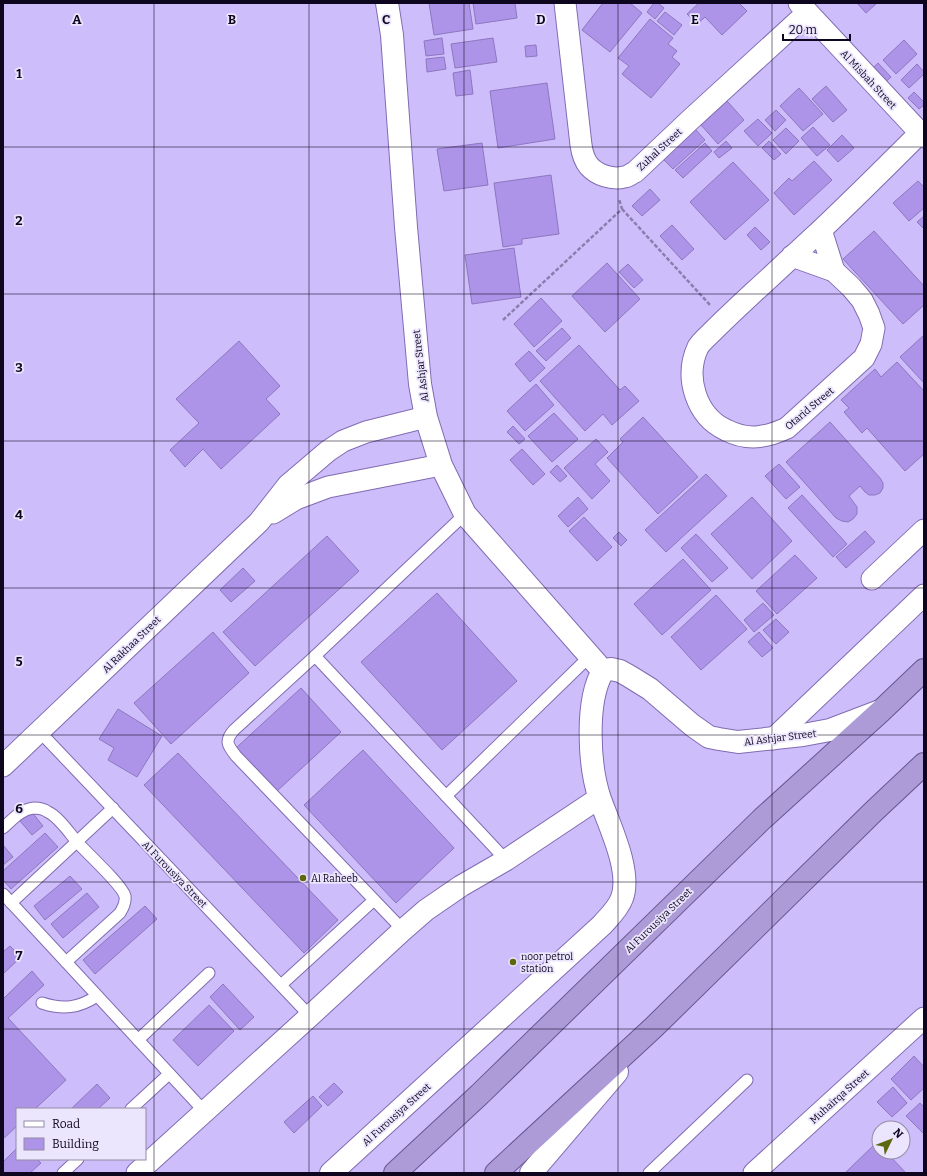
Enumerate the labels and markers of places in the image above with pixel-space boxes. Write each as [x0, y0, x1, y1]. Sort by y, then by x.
marker: Al Raheeb [298, 873, 308, 883]
place label: Al Raheeb [311, 873, 358, 885]
place label: noor petrol station [521, 951, 573, 975]
marker: noor petrol station [508, 957, 518, 967]

